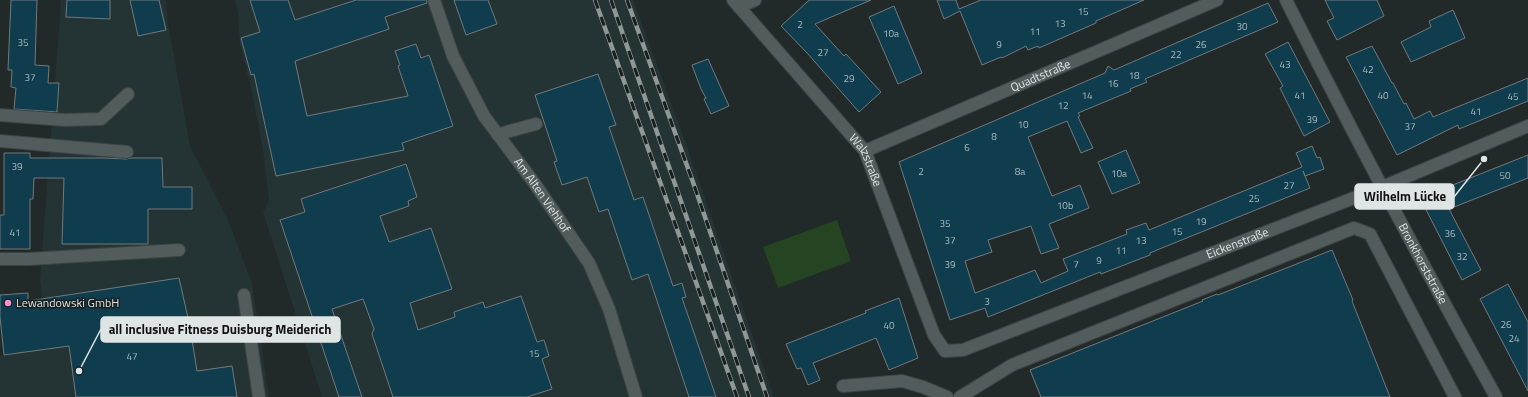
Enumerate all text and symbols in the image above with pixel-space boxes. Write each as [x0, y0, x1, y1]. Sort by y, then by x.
house number: 15 [1077, 4, 1089, 19]
house number: 13 [1054, 16, 1066, 31]
house number: 2 [797, 17, 803, 32]
house number: 30 [1236, 19, 1248, 34]
house number: 11 [1029, 24, 1041, 39]
house number: 10a [883, 26, 899, 41]
house number: 35 [17, 35, 29, 50]
house number: 9 [996, 37, 1002, 52]
house number: 26 [1195, 37, 1207, 52]
house number: 27 [817, 45, 829, 60]
house number: 22 [1170, 47, 1182, 62]
street label: Quadtstraße [1007, 54, 1073, 97]
house number: 43 [1279, 57, 1291, 72]
house number: 42 [1362, 62, 1374, 77]
house number: 18 [1128, 68, 1140, 83]
house number: 37 [24, 70, 36, 85]
house number: 29 [843, 71, 855, 86]
house number: 16 [1107, 76, 1119, 91]
house number: 14 [1081, 88, 1093, 103]
house number: 41 [1294, 88, 1306, 103]
house number: 40 [1377, 88, 1389, 103]
house number: 45 [1507, 89, 1519, 104]
house number: 12 [1057, 98, 1069, 113]
house number: 41 [1470, 104, 1482, 119]
house number: 39 [1306, 112, 1318, 127]
house number: 10 [1017, 117, 1029, 132]
house number: 37 [1404, 119, 1416, 134]
street label: Walzstraße [845, 129, 887, 189]
house number: 8 [991, 129, 997, 144]
house number: 6 [964, 140, 970, 155]
street label: Am Alten Viehhof [509, 153, 576, 236]
house number: 39 [11, 159, 23, 174]
house number: 2 [918, 164, 924, 179]
house number: 8a [1015, 164, 1025, 179]
house number: 10a [1111, 166, 1127, 181]
house number: 50 [1499, 168, 1511, 183]
house number: 27 [1283, 178, 1295, 193]
callout: Wilhelm Lücke [1355, 184, 1454, 209]
text: Wilhelm Lücke [1364, 186, 1447, 206]
house number: 25 [1248, 191, 1260, 206]
house number: 10b [1057, 198, 1073, 213]
house number: 19 [1195, 214, 1207, 229]
house number: 35 [939, 216, 951, 231]
street label: Bronkhorststraße [1394, 219, 1453, 307]
street label: Eickenstraße [1203, 222, 1271, 264]
house number: 15 [1171, 224, 1183, 239]
house number: 41 [9, 225, 21, 240]
house number: 36 [1444, 226, 1456, 241]
house number: 37 [944, 233, 956, 248]
house number: 13 [1135, 233, 1147, 248]
house number: 11 [1115, 243, 1127, 258]
house number: 32 [1456, 249, 1468, 264]
house number: 9 [1096, 253, 1102, 268]
house number: 39 [944, 257, 956, 272]
house number: 7 [1073, 257, 1079, 272]
place label: Lewandowski GmbH [16, 293, 119, 312]
house number: 3 [984, 294, 990, 309]
marker: Lewandowski GmbH [3, 298, 13, 308]
callout: all inclusive Fitness Duisburg Meiderich [101, 317, 340, 342]
house number: 26 [1500, 317, 1512, 332]
house number: 40 [883, 318, 895, 333]
text: all inclusive Fitness Duisburg Meiderich [109, 319, 331, 339]
house number: 24 [1508, 331, 1520, 346]
house number: 15 [528, 346, 540, 361]
house number: 47 [126, 349, 138, 364]

